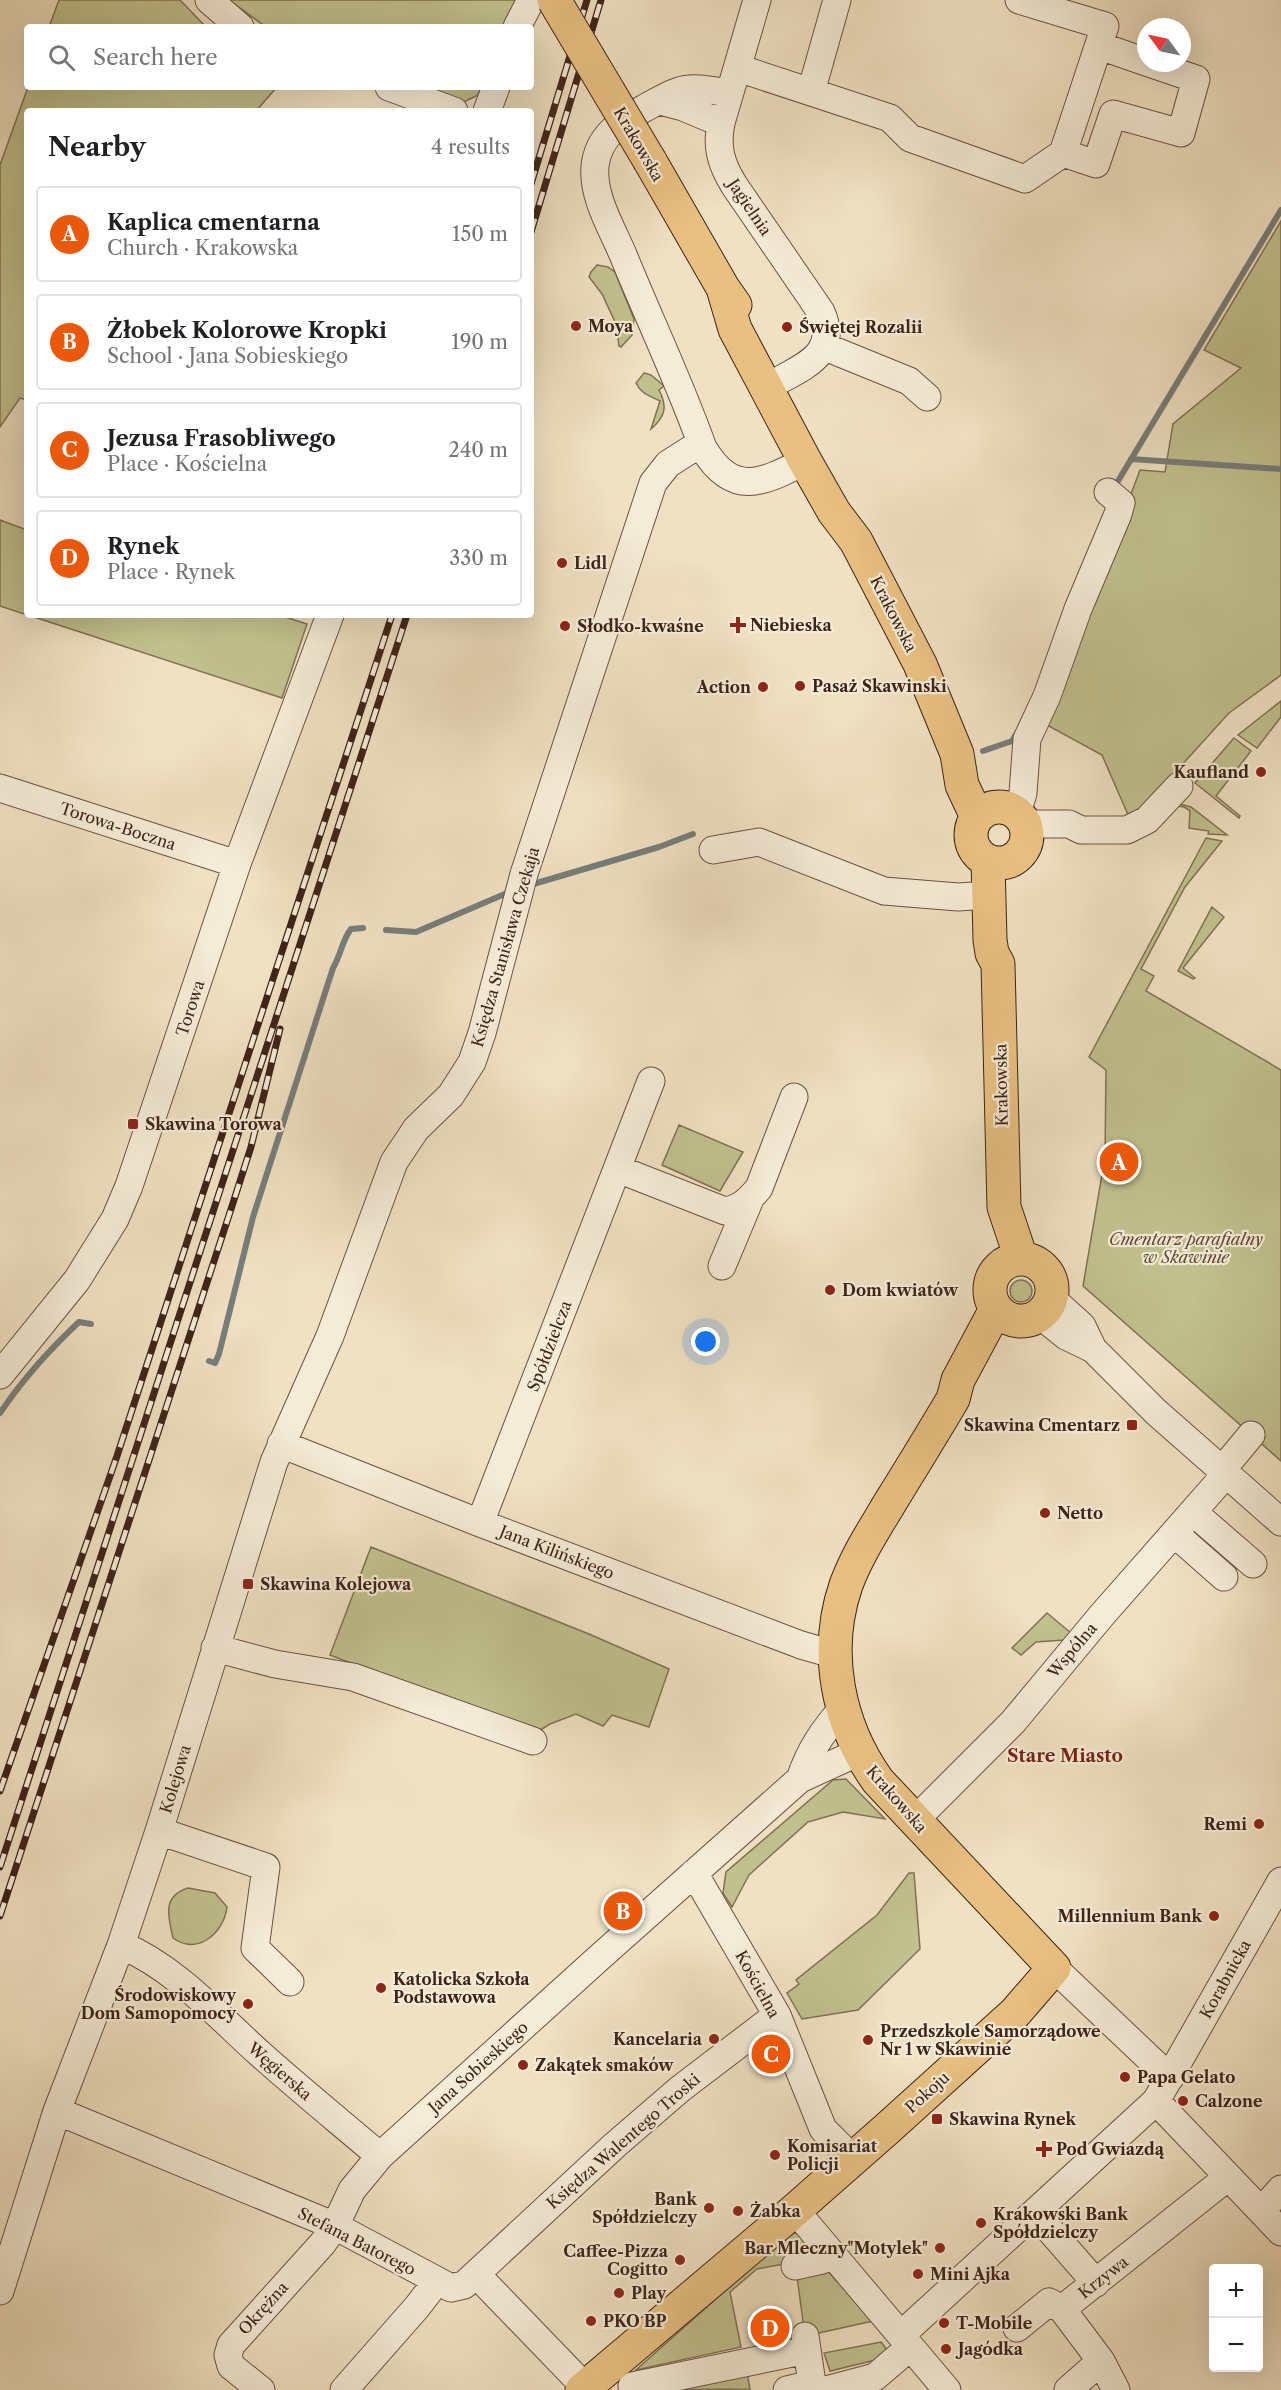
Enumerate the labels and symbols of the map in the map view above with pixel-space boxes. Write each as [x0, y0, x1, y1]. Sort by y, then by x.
north arrow [1137, 18, 1191, 72]
street label: Krakowska [610, 103, 669, 185]
street label: Jagielnia [722, 172, 777, 240]
place label: Moya [588, 316, 634, 336]
place label: Świętej Rozalii [799, 317, 923, 337]
marker: Moya [569, 319, 583, 333]
marker: Świętej Rozalii [780, 320, 794, 334]
place label: Lidl [574, 553, 607, 573]
marker: Lidl [555, 556, 569, 570]
street label: Krakowska [866, 573, 922, 656]
place label: Niebieska [750, 615, 832, 635]
place label: Słodko-kwaśne [577, 616, 704, 636]
marker: Niebieska [731, 618, 745, 632]
marker: Słodko-kwaśne [558, 619, 572, 633]
place label: Pasaż Skawinski [812, 676, 947, 696]
place label: Action [696, 677, 751, 697]
marker: Pasaż Skawinski [793, 679, 807, 693]
marker: Action [756, 680, 770, 694]
place label: Kaufland [1174, 762, 1249, 782]
marker: Kaufland [1254, 765, 1268, 779]
street label: Torowa-Boczna [58, 798, 179, 854]
street label: Księdza Stanisława Czekaja [467, 844, 543, 1049]
street label: Torowa [172, 977, 209, 1038]
street label: Krakowska [990, 1043, 1012, 1127]
place label: Skawina Torowa [145, 1114, 282, 1134]
marker: Skawina Torowa [126, 1117, 140, 1131]
pin: A [1100, 1140, 1138, 1184]
park label: Cmentarz parafialny w Skawinie [1109, 1229, 1263, 1267]
place label: Dom kwiatów [842, 1280, 959, 1300]
marker: Dom kwiatów [823, 1283, 837, 1297]
street label: Spółdzielcza [523, 1297, 576, 1394]
your location [691, 1327, 720, 1356]
place label: Skawina Cmentarz [964, 1415, 1120, 1435]
marker: Skawina Cmentarz [1125, 1418, 1139, 1432]
place label: Netto [1057, 1503, 1103, 1523]
marker: Netto [1038, 1506, 1052, 1520]
street label: Jana Kilińskiego [494, 1520, 617, 1583]
place label: Skawina Kolejowa [260, 1574, 412, 1594]
marker: Skawina Kolejowa [241, 1577, 255, 1591]
street label: Wspólna [1042, 1618, 1101, 1683]
street label: Kolejowa [155, 1742, 195, 1816]
district label: Stare Miasto [1007, 1745, 1123, 1767]
street label: Krakowska [862, 1761, 932, 1837]
place label: Remi [1204, 1814, 1247, 1834]
marker: Remi [1252, 1817, 1266, 1831]
pin: B [604, 1888, 642, 1934]
place label: Millennium Bank [1058, 1906, 1202, 1926]
marker: Millennium Bank [1207, 1909, 1221, 1923]
street label: Korabnicka [1195, 1936, 1255, 2022]
street label: Kościelna [731, 1947, 785, 2022]
place label: Katolicka Szkoła Podstawowa [393, 1969, 530, 2007]
marker: Katolicka Szkoła Podstawowa [374, 1981, 388, 1995]
place label: Środowiskowy Dom Samopomocy [81, 1985, 237, 2023]
marker: Środowiskowy Dom Samopomocy [241, 1997, 255, 2011]
street label: Jana Sobieskiego [422, 2017, 532, 2119]
place label: Przedszkole Samorządowe Nr 1 w Skawinie [880, 2021, 1101, 2059]
place label: Kancelaria [613, 2029, 703, 2049]
marker: Kancelaria [707, 2032, 721, 2046]
pin: C [752, 2032, 790, 2076]
marker: Przedszkole Samorządowe Nr 1 w Skawinie [861, 2033, 875, 2047]
street label: Węgierska [243, 2037, 317, 2105]
place label: Zakątek smaków [535, 2055, 674, 2075]
marker: Zakątek smaków [516, 2058, 530, 2072]
street label: Pokoju [901, 2067, 953, 2117]
place label: Papa Gelato [1137, 2067, 1235, 2087]
street label: Księdza Walentego Troski [542, 2069, 704, 2213]
marker: Papa Gelato [1118, 2070, 1132, 2084]
place label: Calzone [1195, 2091, 1263, 2111]
marker: Calzone [1176, 2094, 1190, 2108]
place label: Skawina Rynek [949, 2109, 1077, 2129]
marker: Skawina Rynek [930, 2112, 944, 2126]
place label: Komisariat Policji [787, 2136, 878, 2174]
place label: Pod Gwiazdą [1056, 2139, 1165, 2159]
marker: Pod Gwiazdą [1037, 2142, 1051, 2156]
marker: Komisariat Policji [768, 2148, 782, 2162]
place label: Bank Spółdzielczy [592, 2189, 698, 2227]
marker: Bank Spółdzielczy [702, 2201, 716, 2215]
place label: Żabka [750, 2201, 802, 2221]
street label: Stefana Batorego [295, 2203, 419, 2279]
marker: Żabka [731, 2204, 745, 2218]
place label: Krakowski Bank Spółdzielczy [993, 2204, 1128, 2242]
marker: Krakowski Bank Spółdzielczy [974, 2216, 988, 2230]
place label: Bar Mleczny"Motylek" [744, 2238, 928, 2258]
place label: Caffee-Pizza Cogitto [563, 2241, 669, 2279]
marker: Bar Mleczny"Motylek" [933, 2241, 947, 2255]
street label: Krzywa [1074, 2251, 1132, 2303]
marker: Caffee-Pizza Cogitto [673, 2253, 687, 2267]
place label: Mini Ajka [930, 2264, 1011, 2284]
marker: Mini Ajka [911, 2267, 925, 2281]
street label: Okrężna [234, 2277, 292, 2339]
place label: Play [631, 2283, 668, 2303]
marker: Play [612, 2286, 626, 2300]
pin: D [750, 2306, 790, 2350]
place label: PKO BP [603, 2311, 667, 2331]
place label: T-Mobile [956, 2313, 1033, 2333]
marker: PKO BP [584, 2314, 598, 2328]
marker: T-Mobile [937, 2316, 951, 2330]
place label: Jagódka [955, 2339, 1024, 2359]
marker: Jagódka [939, 2342, 953, 2356]

